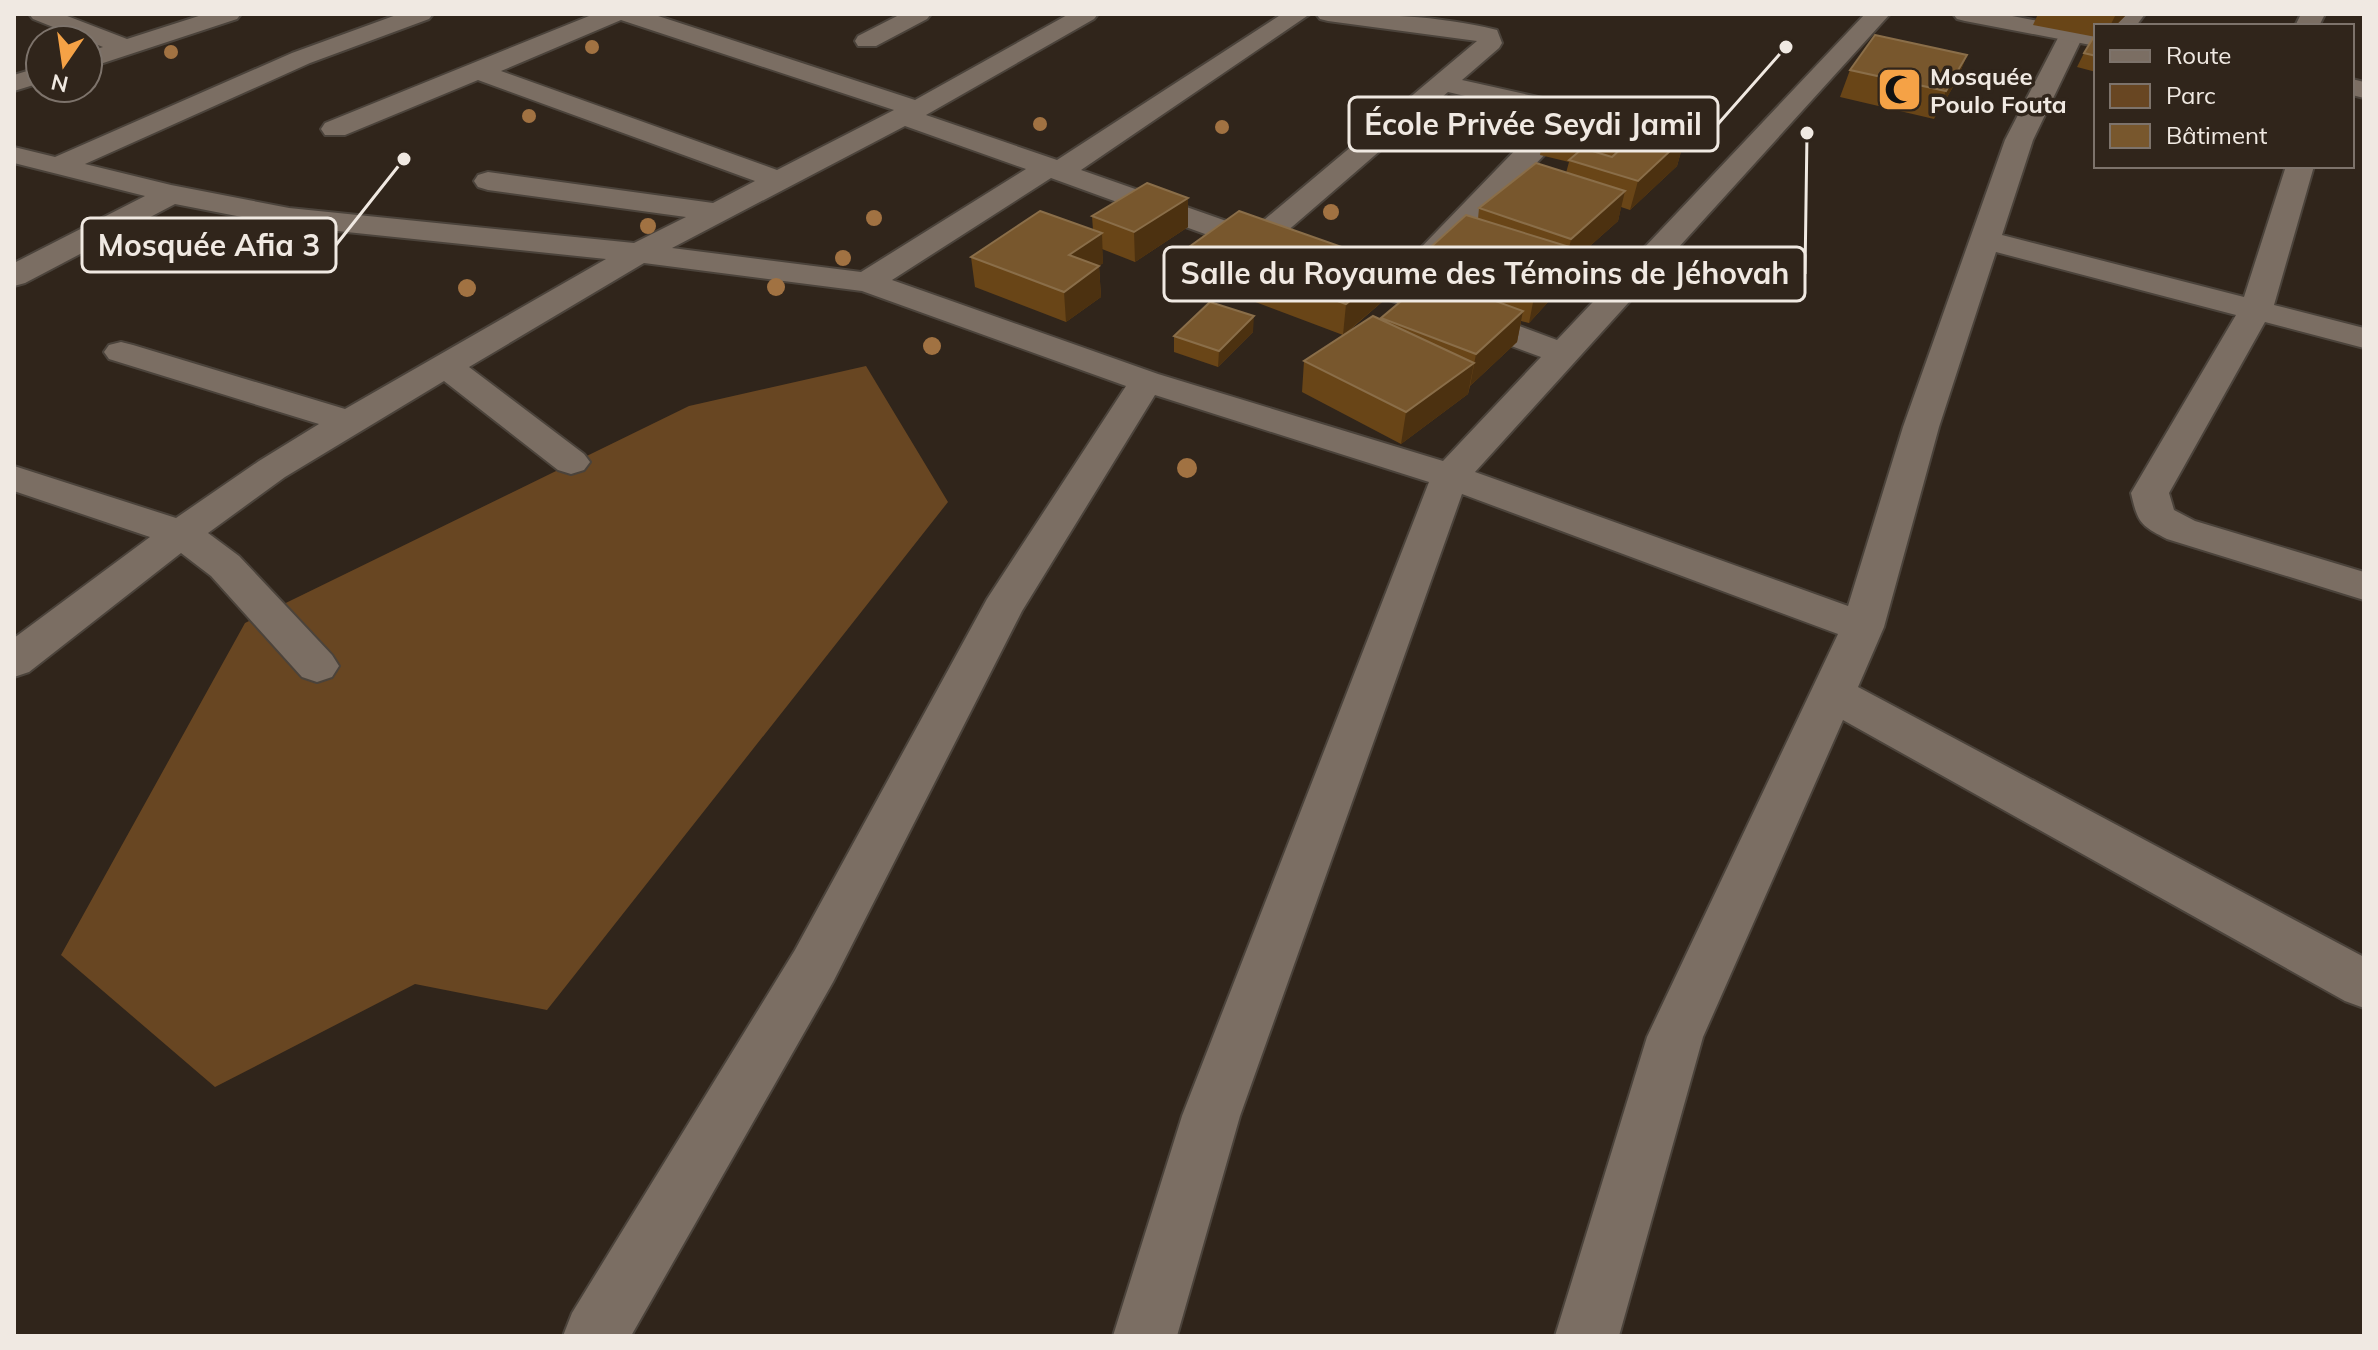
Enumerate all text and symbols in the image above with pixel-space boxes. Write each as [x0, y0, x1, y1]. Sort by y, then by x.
north arrow [24, 24, 104, 104]
legend [2094, 24, 2354, 168]
text: Route [2166, 40, 2231, 70]
place label: Mosquée Poulo Fouta [1930, 61, 2067, 119]
mosque icon: Mosquée Poulo Fouta [1875, 66, 1923, 114]
text: N [48, 68, 71, 99]
text: Parc [2166, 80, 2216, 110]
callout: École Privée Seydi Jamil [1349, 97, 1718, 151]
text: École Privée Seydi Jamil [1364, 105, 1702, 143]
text: Bâtiment [2166, 120, 2267, 150]
callout: Mosquée Afia 3 [82, 218, 336, 272]
text: Mosquée Afia 3 [98, 226, 320, 264]
callout: Salle du Royaume des Témoins de Jéhovah [1164, 247, 1805, 301]
text: Salle du Royaume des Témoins de Jéhovah [1181, 254, 1789, 292]

